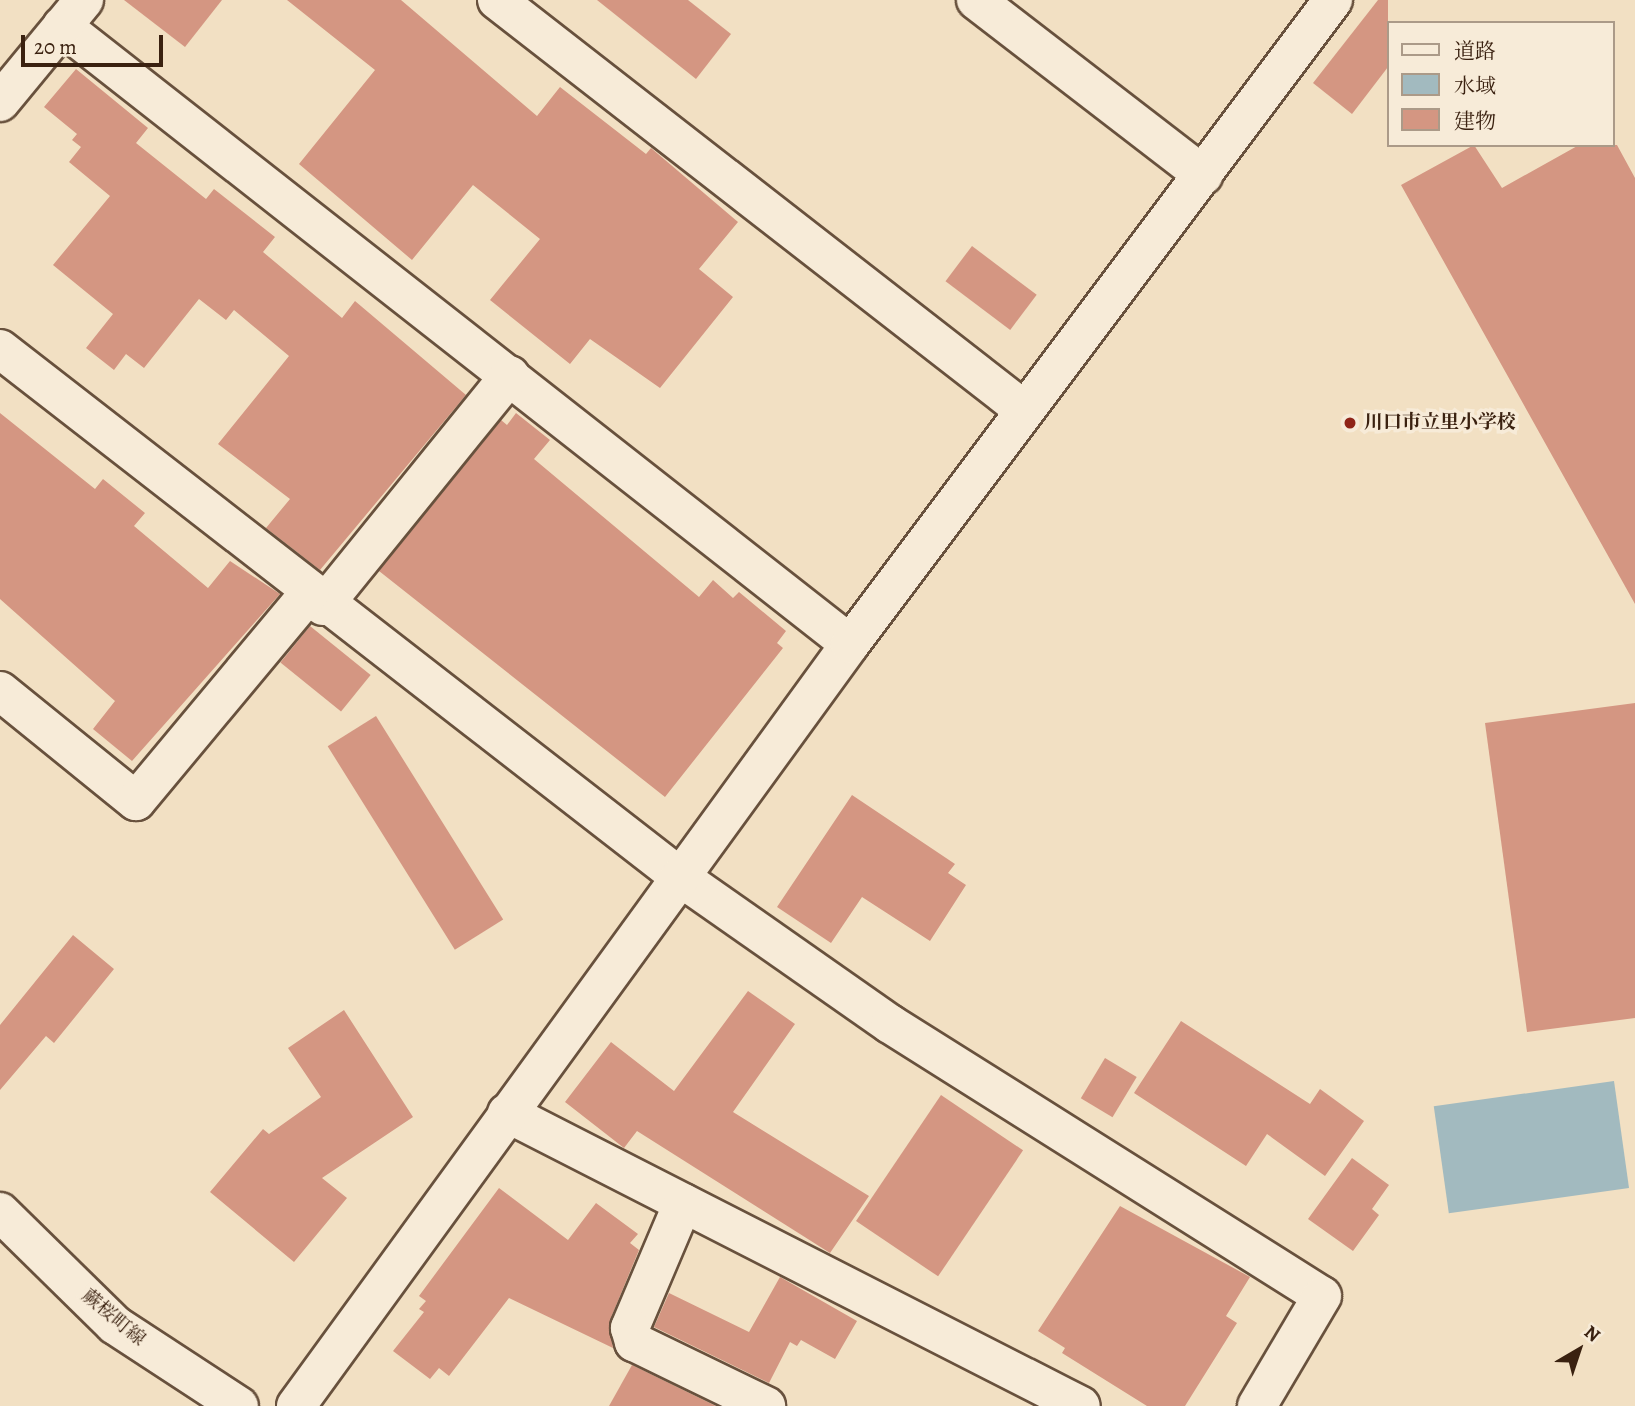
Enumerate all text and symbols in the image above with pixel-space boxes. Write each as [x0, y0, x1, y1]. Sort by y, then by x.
scale bar [24, 21, 166, 65]
legend [1386, 21, 1614, 147]
text: 20 m [34, 33, 77, 61]
text: 道路 [1454, 37, 1496, 65]
text: 水域 [1454, 72, 1496, 100]
text: 建物 [1454, 107, 1496, 135]
place label: 川口市立里小学校 [1364, 412, 1516, 434]
marker: 川口市立里小学校 [1342, 415, 1358, 431]
street label: 蕨桜町線 [77, 1285, 149, 1351]
north arrow [1544, 1315, 1614, 1385]
text: N [1579, 1319, 1606, 1348]

